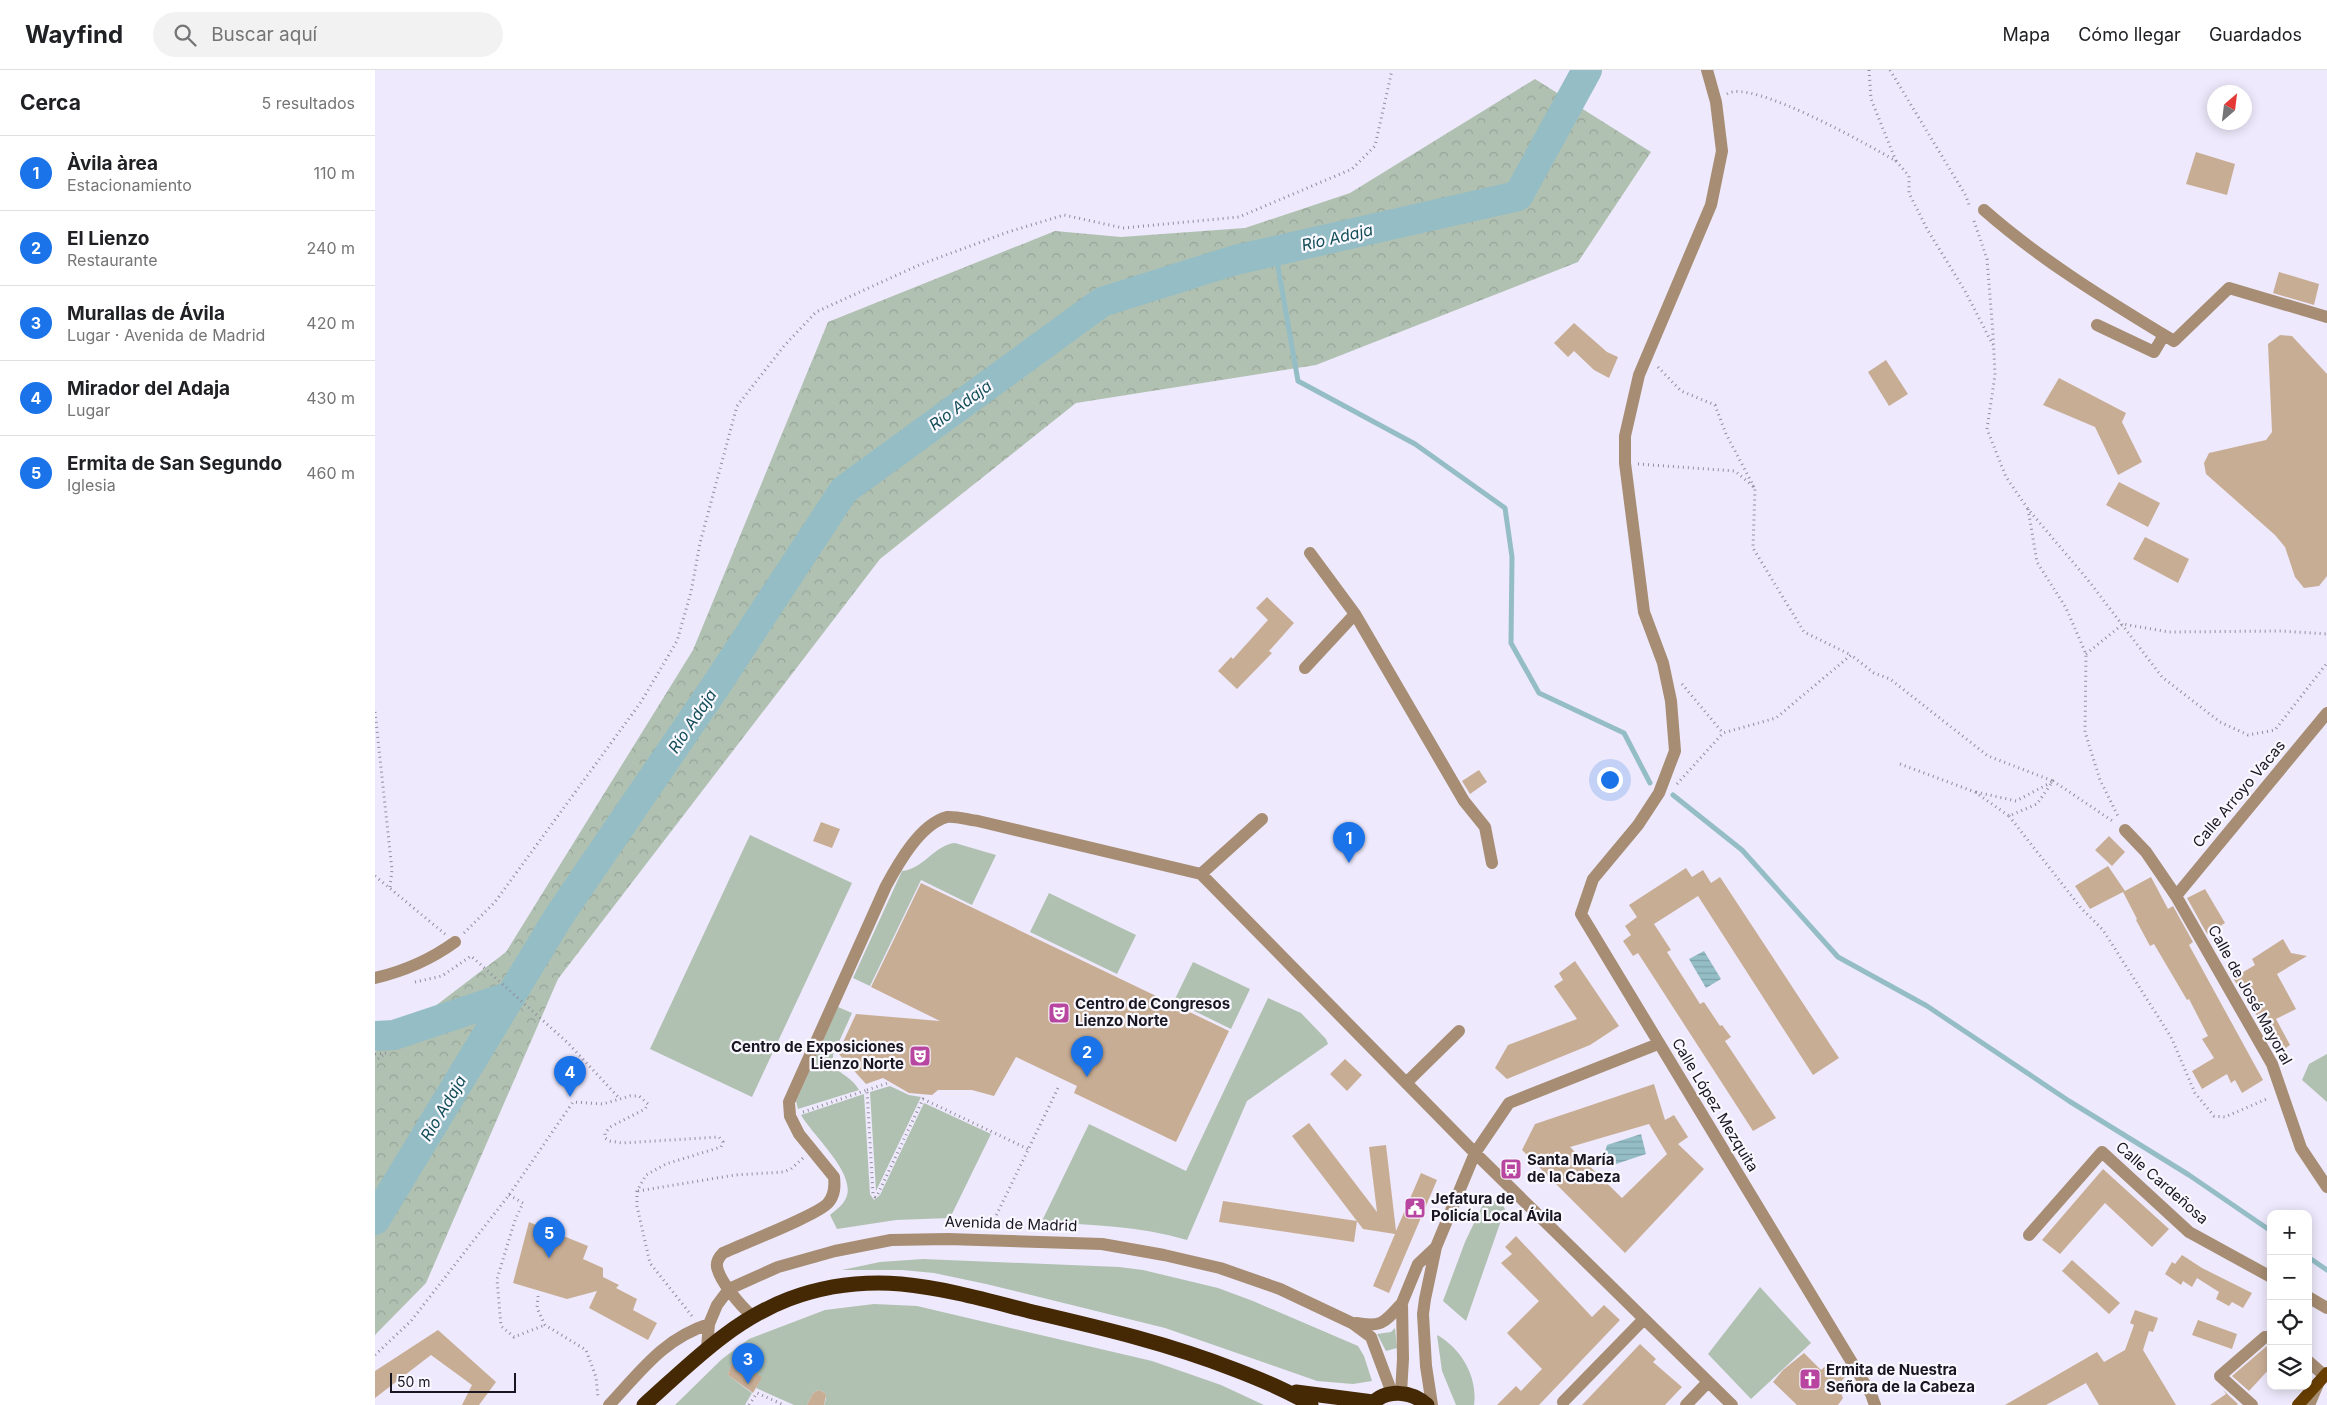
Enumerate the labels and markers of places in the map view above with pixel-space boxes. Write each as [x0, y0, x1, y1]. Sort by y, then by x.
pin: 1 [1333, 822, 1365, 863]
place label: Centro de Congresos Lienzo Norte [1075, 994, 1230, 1030]
theatre icon: Centro de Congresos Lienzo Norte [1047, 1001, 1071, 1025]
pin: 2 [1071, 1036, 1103, 1077]
place label: Centro de Exposiciones Lienzo Norte [731, 1037, 904, 1073]
theatre icon: Centro de Exposiciones Lienzo Norte [908, 1044, 932, 1068]
pin: 4 [554, 1056, 586, 1097]
place label: Santa María de la Cabeza [1527, 1150, 1620, 1186]
bus stop icon: Santa María de la Cabeza [1499, 1157, 1523, 1181]
place label: Jefatura de Policía Local Ávila [1431, 1189, 1562, 1225]
public building icon: Jefatura de Policía Local Ávila [1403, 1196, 1427, 1220]
pin: 5 [533, 1217, 565, 1258]
pin: 3 [732, 1343, 764, 1384]
place label: Ermita de Nuestra Señora de la Cabeza [1826, 1360, 1975, 1396]
church icon: Ermita de Nuestra Señora de la Cabeza [1798, 1367, 1822, 1391]

